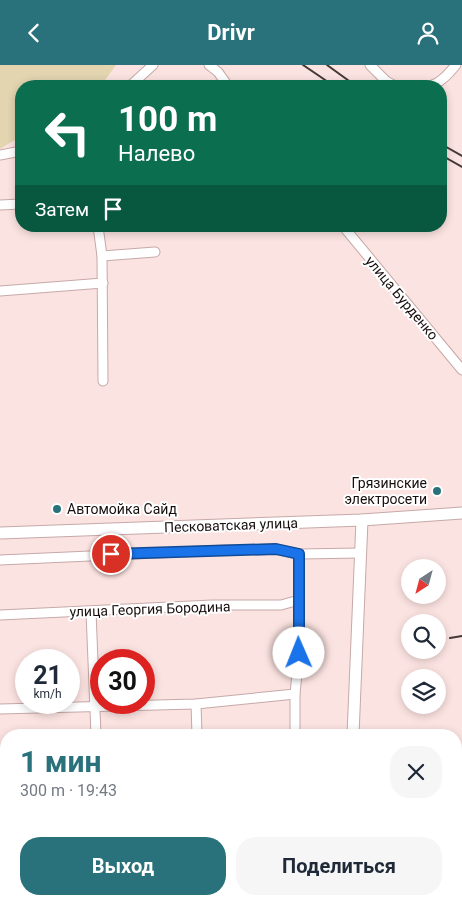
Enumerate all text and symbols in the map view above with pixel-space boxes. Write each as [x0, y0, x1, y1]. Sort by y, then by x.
icon: back [20, 19, 48, 47]
icon: person [414, 19, 442, 47]
text: Drivr [207, 20, 255, 45]
text: 100 m [118, 99, 217, 140]
icon: left [35, 100, 100, 165]
text: Налево [118, 141, 195, 166]
icon: arrive [99, 195, 127, 223]
text: Затем [35, 198, 89, 221]
street label: улица Бурденко [362, 253, 442, 343]
place label: Грязинские электросети [344, 475, 427, 507]
marker: Грязинские электросети [431, 485, 443, 497]
place label: Автомойка Сайд [67, 501, 177, 517]
marker: Автомойка Сайд [51, 503, 63, 515]
street label: Песковатская улица [164, 515, 298, 535]
pin [90, 533, 132, 575]
icon: arrive [97, 540, 125, 568]
north arrow [401, 559, 446, 604]
map controls [401, 559, 446, 714]
street label: улица Георгия Бородина [69, 598, 231, 620]
button: search [401, 614, 446, 659]
position arrow [272, 626, 324, 678]
speed limit sign: 30 [90, 649, 155, 714]
text: 21 [33, 661, 62, 690]
button: layers [401, 669, 446, 714]
text: km/h [33, 687, 62, 701]
text: 1 мин [20, 744, 101, 779]
button: close [390, 746, 442, 798]
text: 300 m · 19:43 [20, 781, 117, 800]
button: Выход [20, 837, 226, 895]
button: Поделиться [236, 837, 442, 895]

